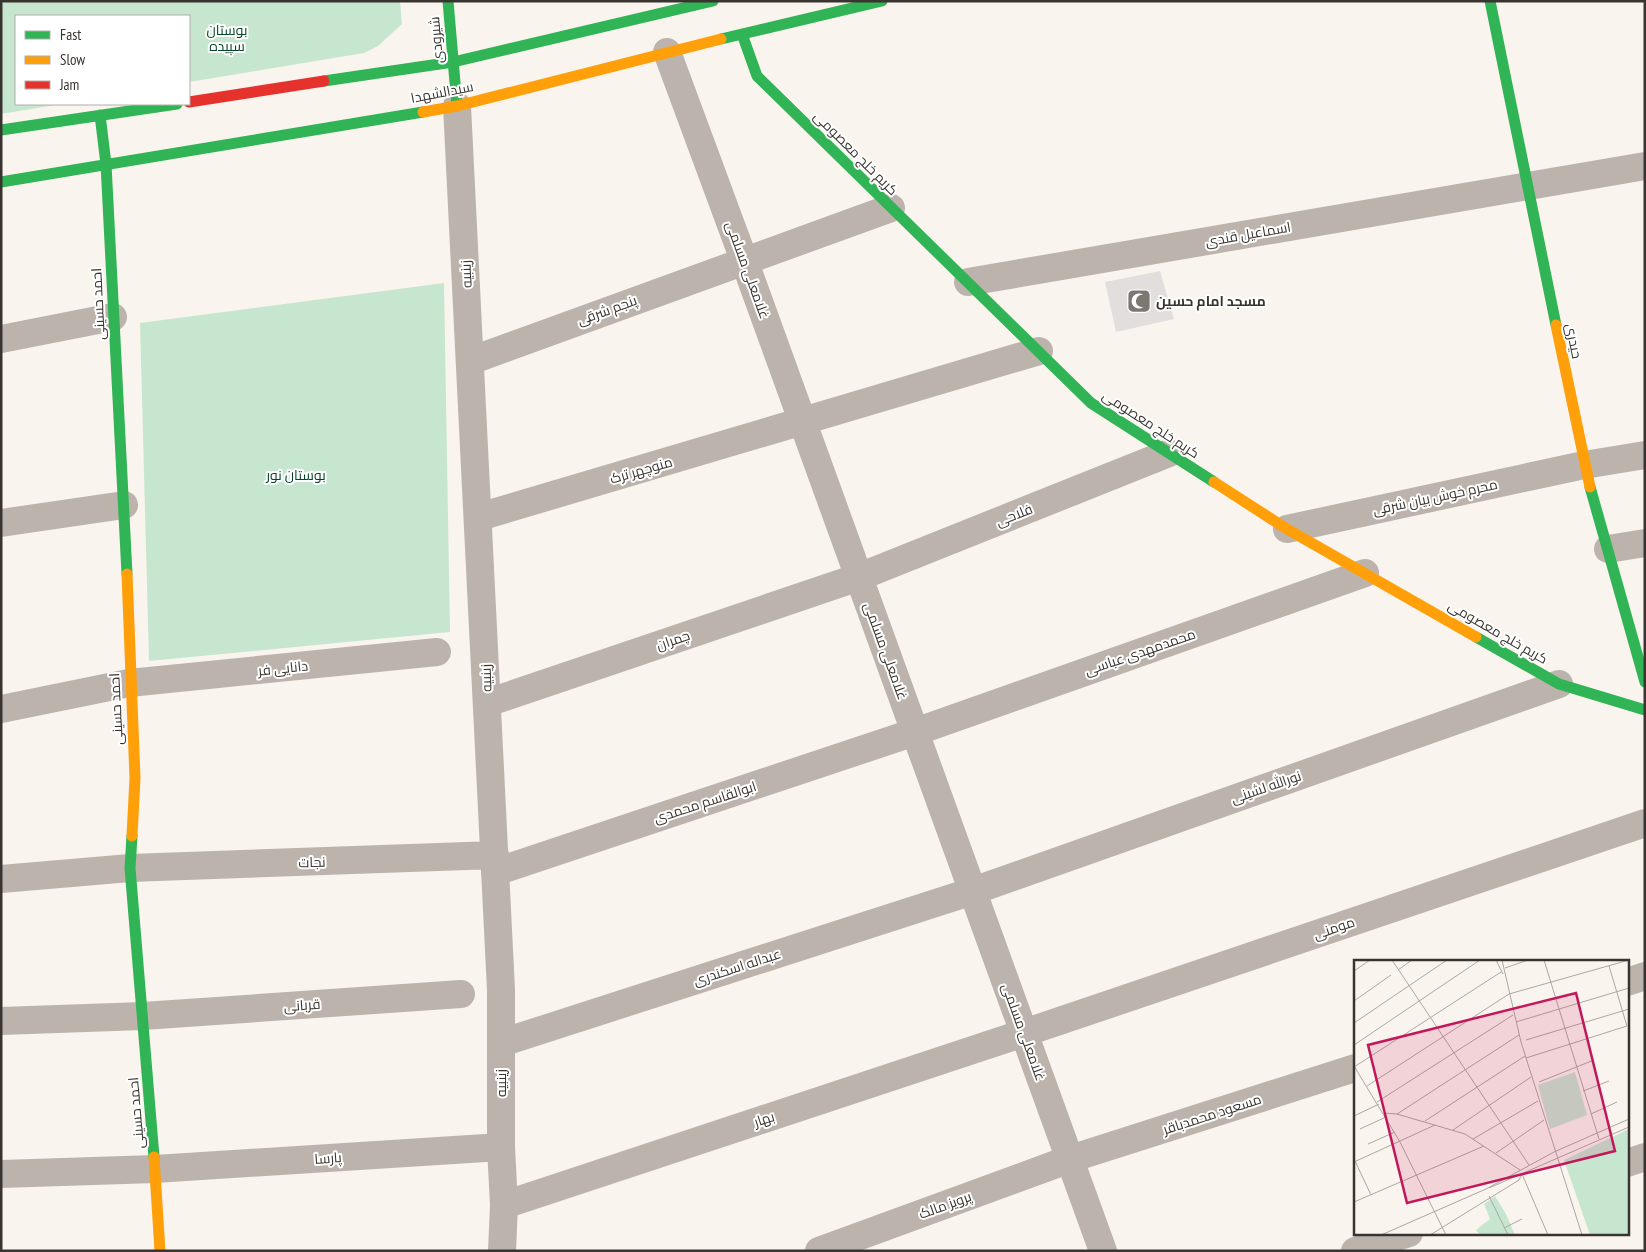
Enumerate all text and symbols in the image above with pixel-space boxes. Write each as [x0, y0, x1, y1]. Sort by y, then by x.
legend [15, 15, 190, 105]
street label: شیرودی [425, 16, 447, 64]
park label: بوستان سپیده [207, 21, 247, 56]
text: Fast [60, 25, 81, 44]
text: Slow [60, 50, 85, 69]
text: Jam [59, 75, 79, 94]
street label: سیدالشهدا [409, 77, 475, 107]
street label: کریم خلج معصومی [809, 107, 902, 200]
street label: اسماعیل قندی [1204, 218, 1292, 250]
street label: غلامعلی مسلمی [722, 219, 774, 321]
street label: زینبیه [456, 260, 476, 288]
street label: احمد حسینی [87, 268, 109, 340]
mosque icon: مسجد امام حسین [1126, 288, 1152, 314]
street label: پنجم شرقی [575, 291, 640, 330]
place label: مسجد امام حسین [1156, 292, 1266, 311]
street label: حیدری [1562, 322, 1586, 360]
street label: کریم خلج معصومی [1099, 386, 1203, 463]
street label: منوچهر ترک [608, 452, 675, 488]
park label: بوستان نور [265, 466, 326, 484]
street label: محرم خوش بیان شرقی [1371, 475, 1499, 520]
street label: فلاحی [993, 500, 1035, 530]
street label: کریم خلج معصومی [1445, 596, 1551, 669]
street label: غلامعلی مسلمی [860, 600, 912, 702]
street label: محمدمهدی عباسی [1082, 625, 1198, 679]
street label: چمران [654, 626, 693, 655]
street label: دانایی فر [256, 656, 309, 680]
street label: زینبیه [477, 664, 495, 692]
street label: احمد حسینی [105, 673, 127, 745]
street label: نورالله لشینی [1228, 767, 1304, 807]
street label: ابوالقاسم محمدی [651, 777, 759, 828]
street label: نجات [298, 853, 326, 871]
street label: مومنی [1311, 913, 1357, 943]
street label: عبداله اسکندری [691, 944, 783, 990]
inset map [1354, 960, 1628, 1234]
street label: غلامعلی مسلمی [998, 981, 1050, 1083]
street label: قربانی [283, 995, 321, 1015]
street label: زینبیه [492, 1069, 510, 1097]
street label: احمد حسینی [124, 1076, 148, 1150]
street label: مسعود محمدباقر [1159, 1090, 1264, 1139]
street label: بهار [750, 1107, 777, 1131]
street label: پارسا [314, 1148, 343, 1169]
street label: پرویز مالک [916, 1187, 974, 1224]

